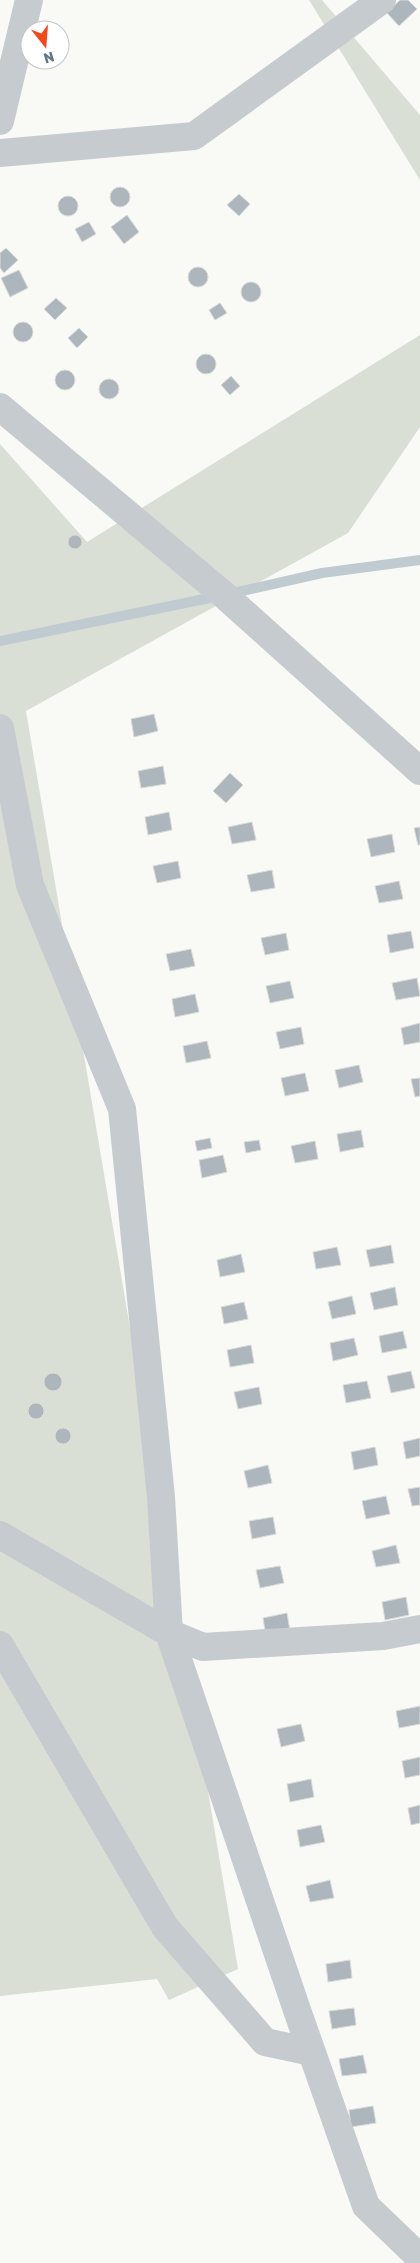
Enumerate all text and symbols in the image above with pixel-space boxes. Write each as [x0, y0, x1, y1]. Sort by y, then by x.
north arrow [20, 20, 70, 70]
text: N [41, 47, 56, 67]

